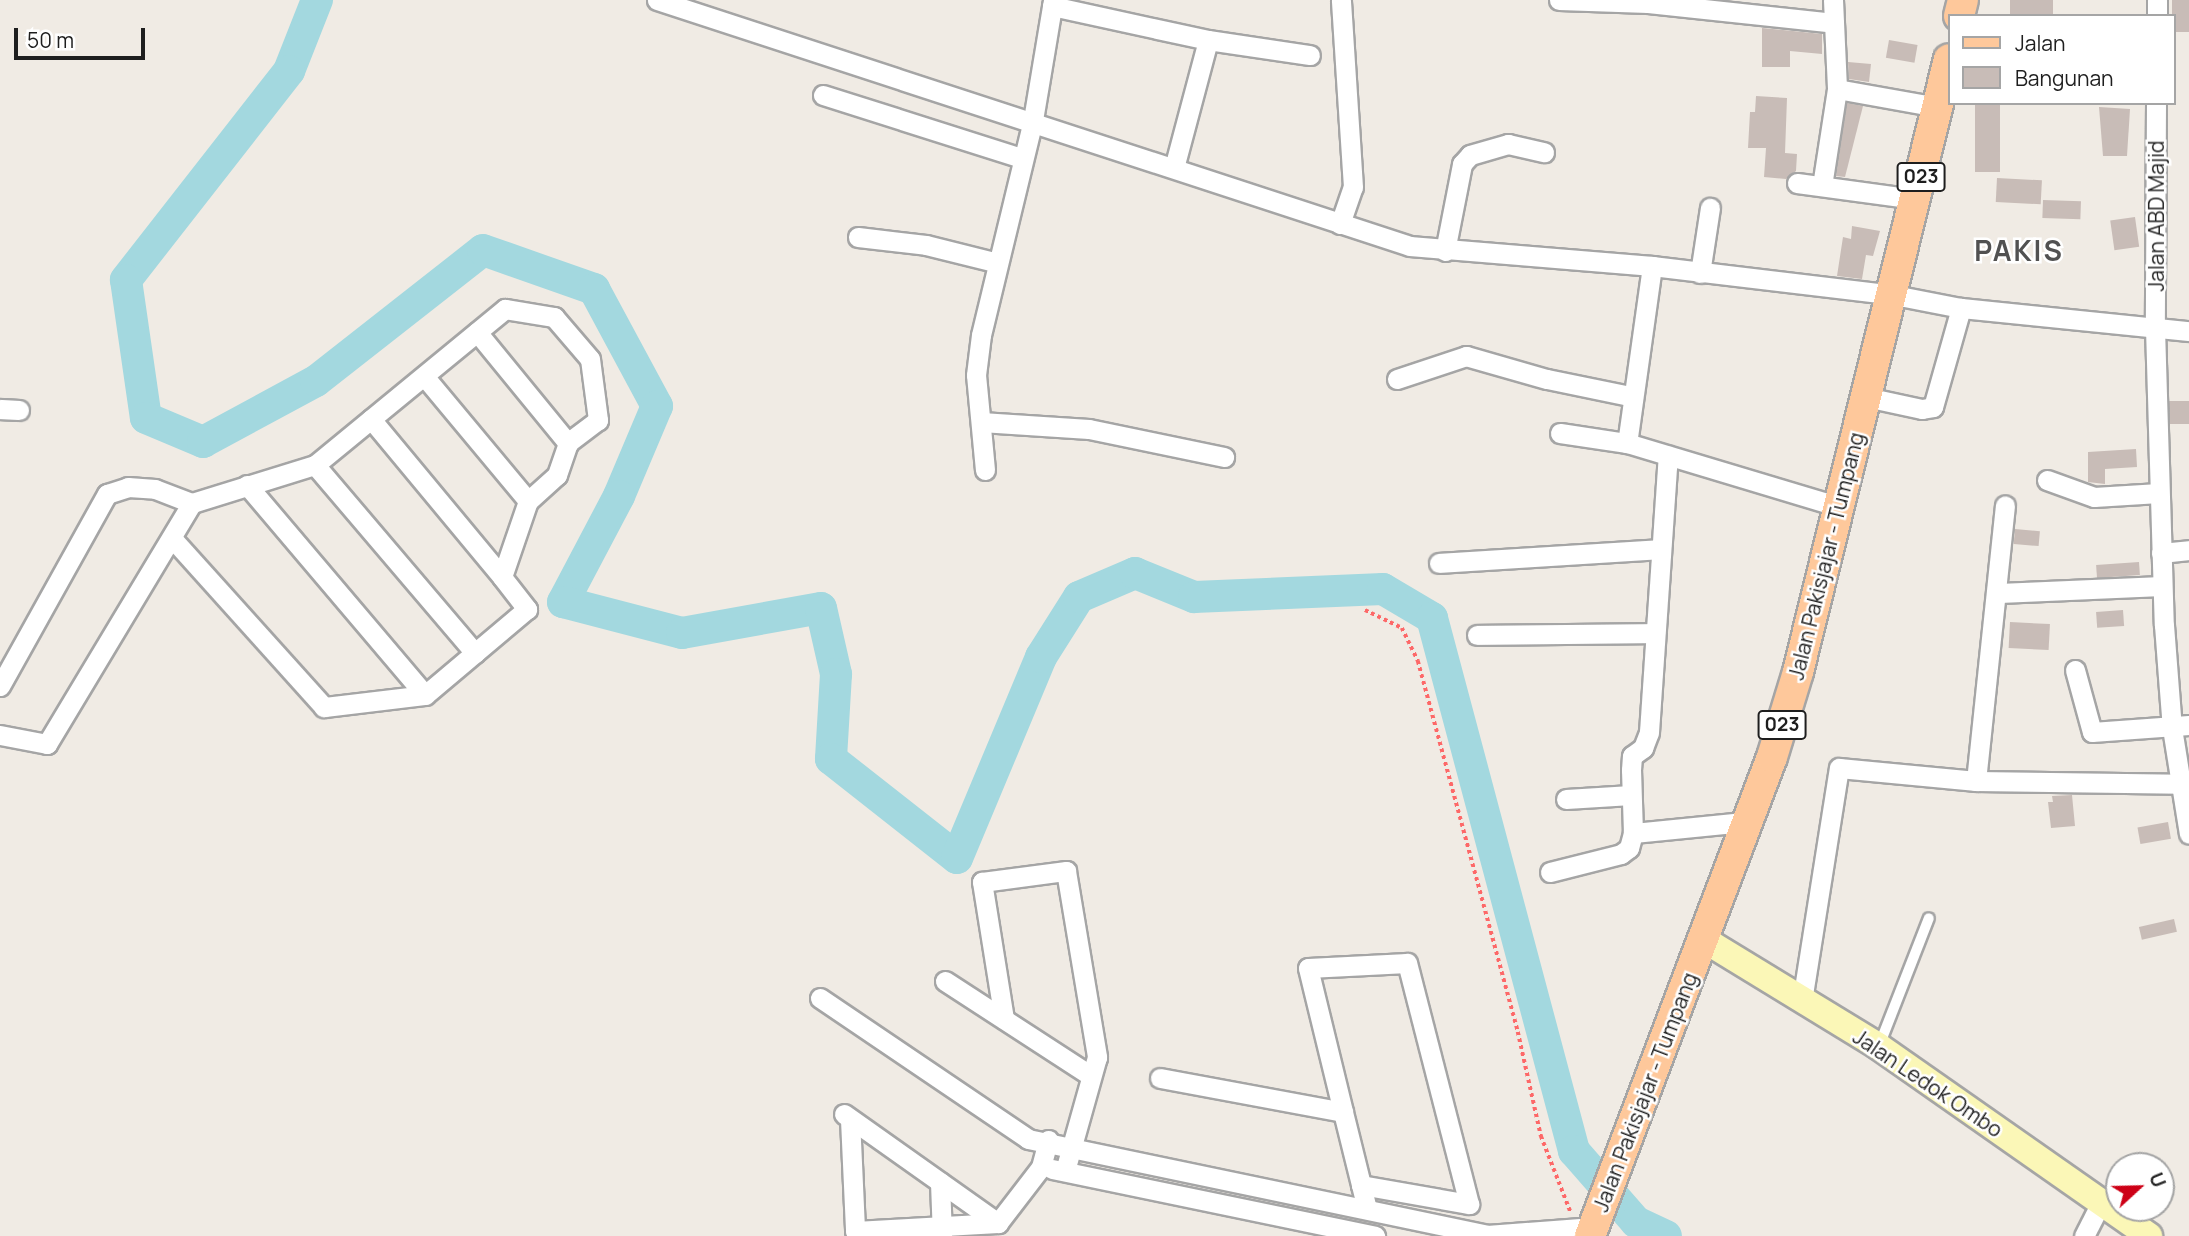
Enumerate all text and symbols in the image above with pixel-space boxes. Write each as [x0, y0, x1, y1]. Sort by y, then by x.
scale bar [18, 14, 149, 58]
legend [1948, 14, 2175, 105]
text: 50 m [27, 26, 74, 54]
text: Jalan [2015, 29, 2065, 57]
text: Bangunan [2015, 64, 2114, 92]
street label: Jalan ABD Majid [2143, 140, 2169, 292]
road number: 023 [1896, 162, 1946, 192]
district label: PAKIS [1975, 233, 2063, 267]
street label: Jalan Pakisjajar - Tumpang [1783, 430, 1869, 682]
road number: 023 [1758, 710, 1806, 740]
street label: Jalan Pakisjajar - Tumpang [1588, 969, 1702, 1215]
street label: Jalan Ledok Ombo [1848, 1024, 2008, 1142]
north arrow [2105, 1152, 2175, 1222]
text: U [2143, 1169, 2172, 1191]

